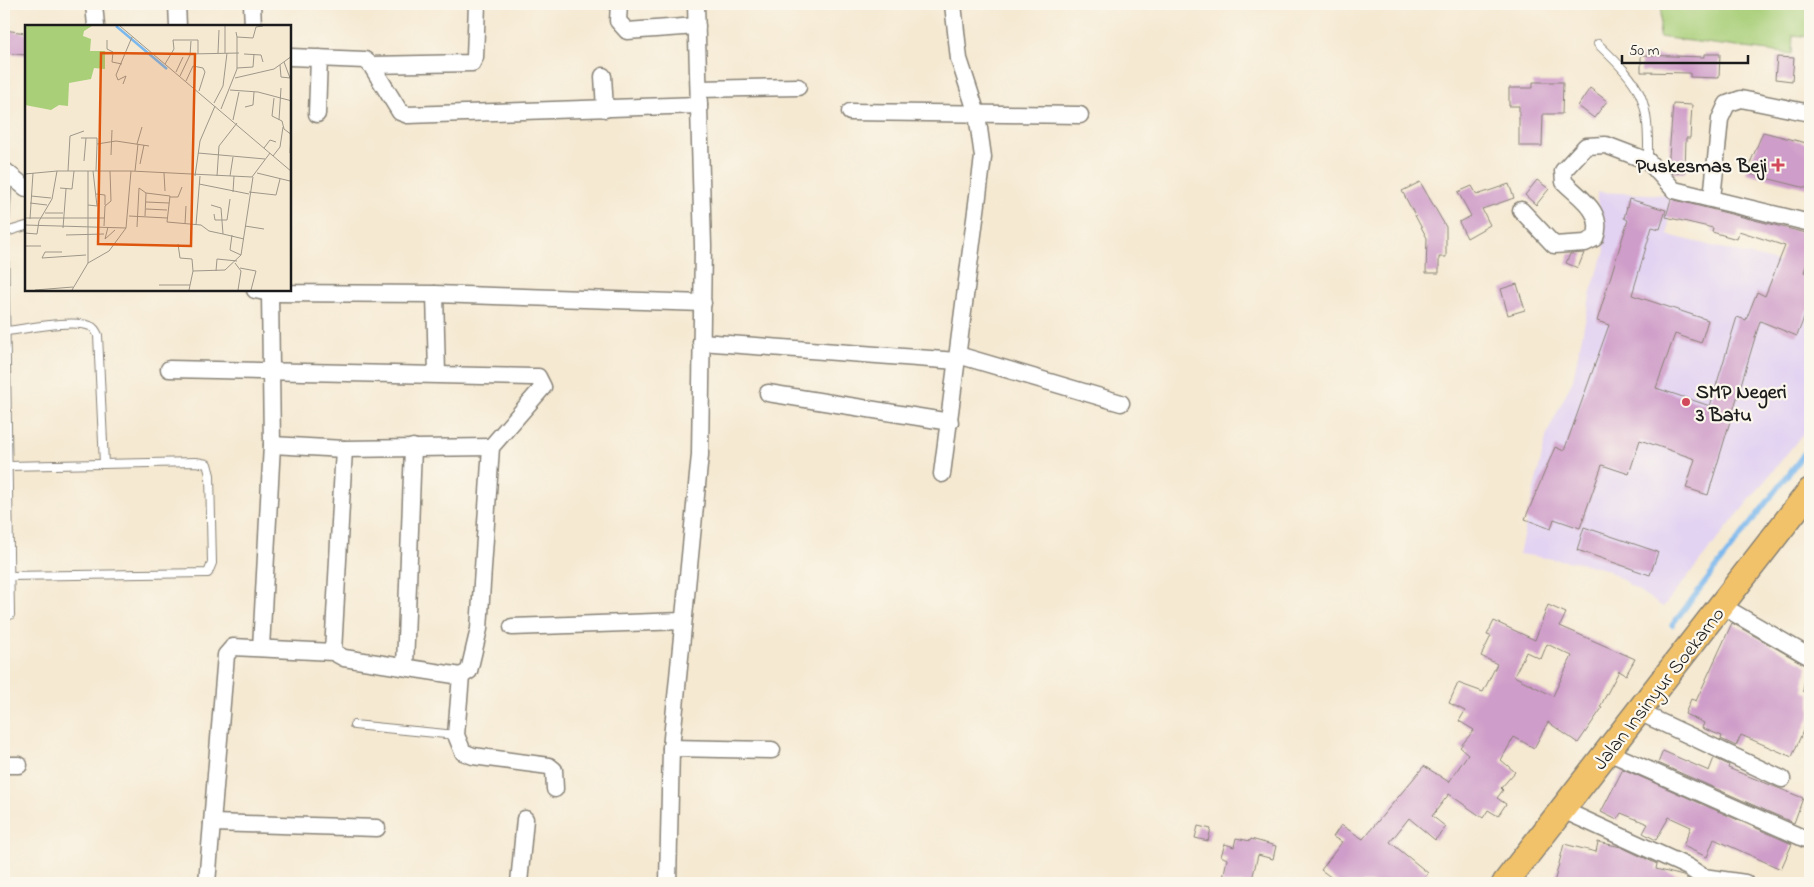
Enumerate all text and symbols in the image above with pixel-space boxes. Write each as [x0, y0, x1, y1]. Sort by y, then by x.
inset map [25, 25, 291, 291]
scale bar [1622, 32, 1748, 64]
text: 50 m [1629, 40, 1660, 62]
place label: Puskesmas Beji [1636, 153, 1767, 182]
marker: Puskesmas Beji [1771, 158, 1785, 172]
place label: SMP Negeri 3 Batu [1695, 379, 1787, 431]
marker: SMP Negeri 3 Batu [1680, 396, 1692, 408]
street label: Jalan Insinyur Soekarno [1587, 602, 1733, 777]

